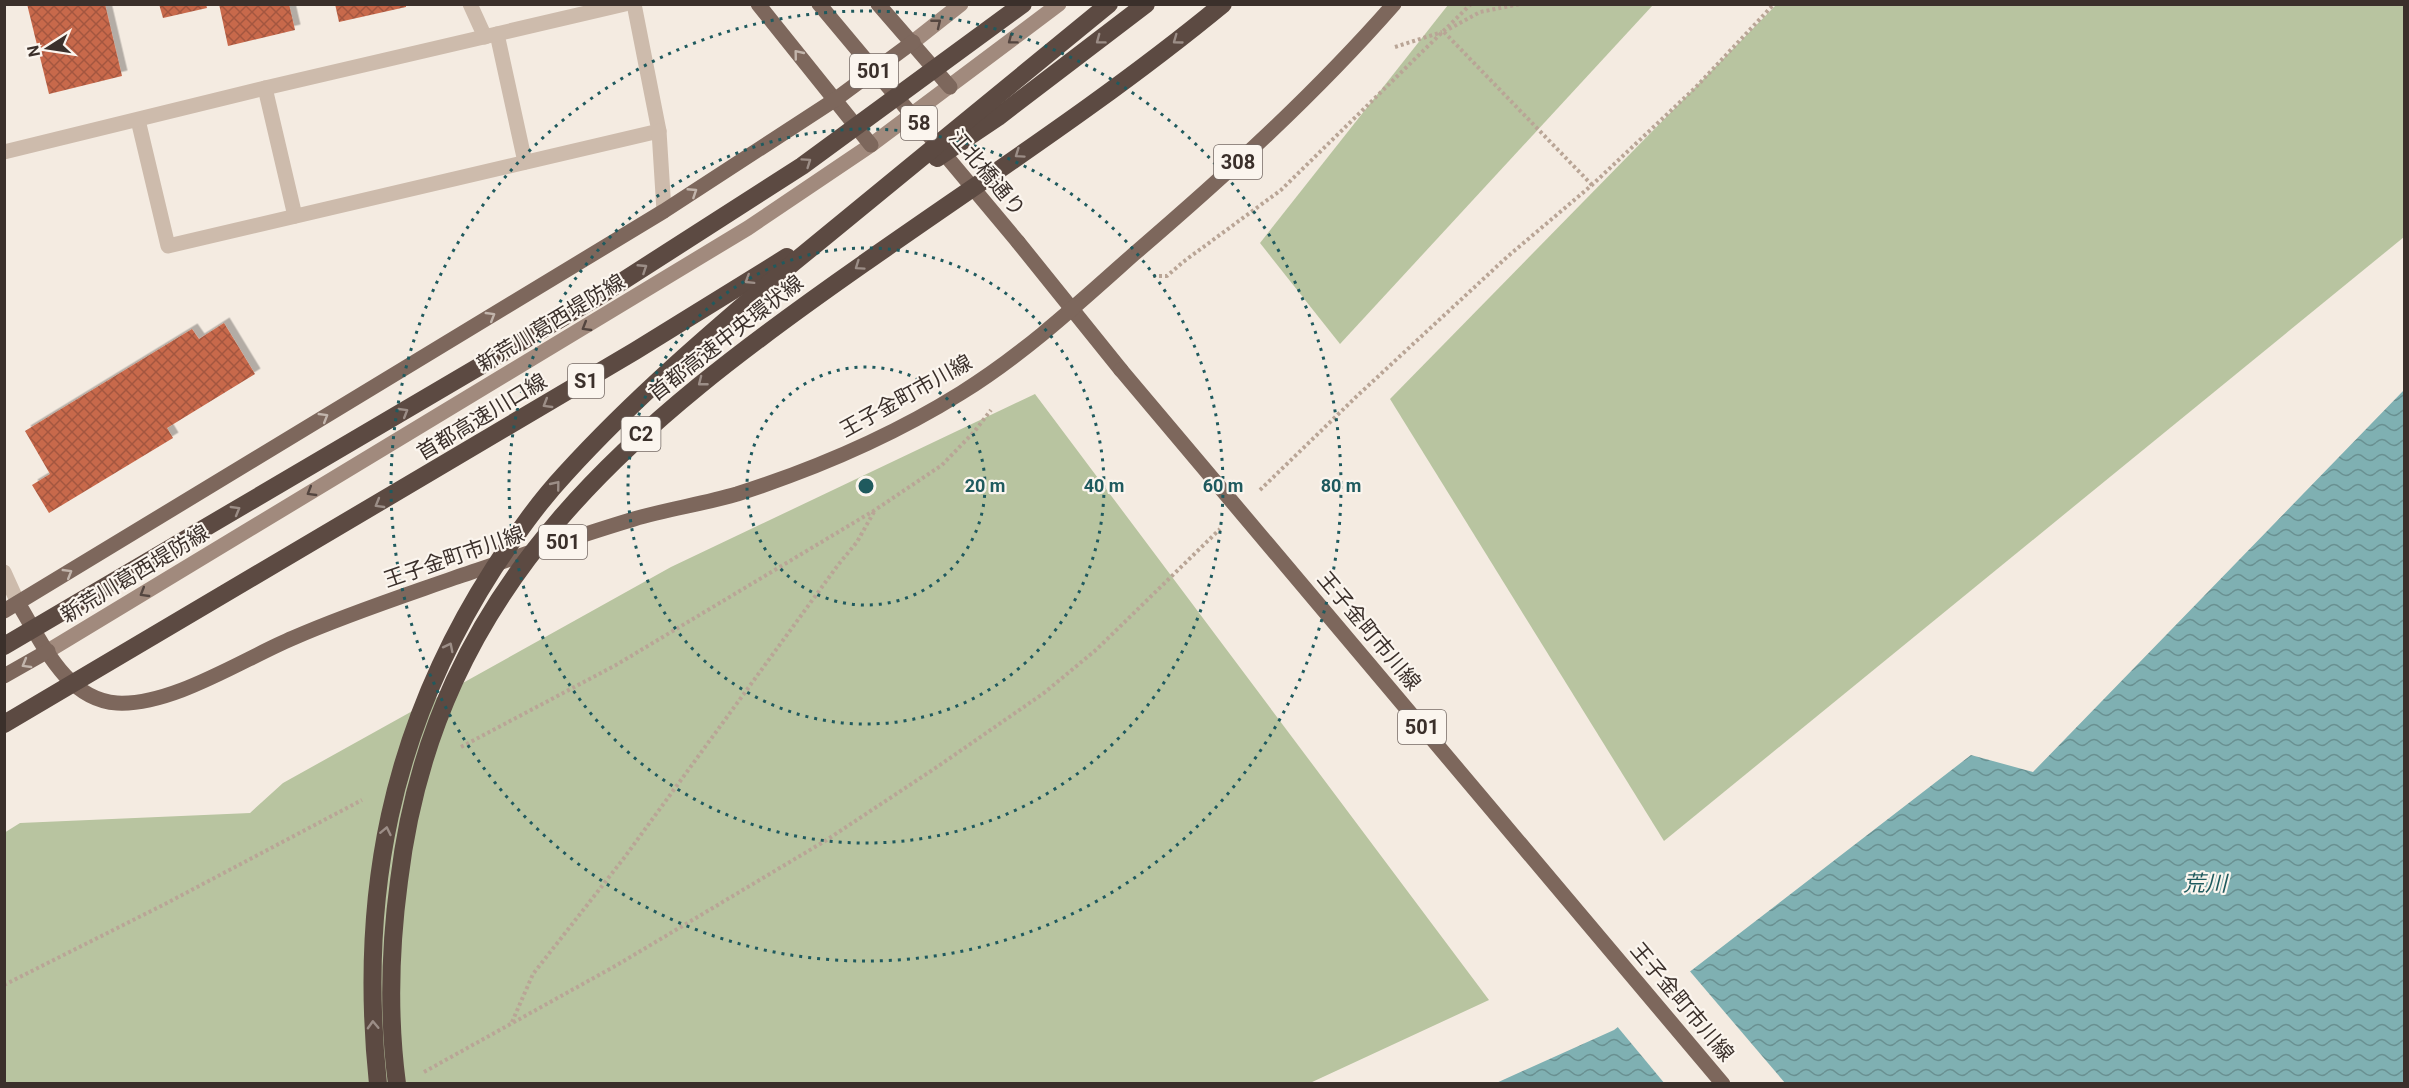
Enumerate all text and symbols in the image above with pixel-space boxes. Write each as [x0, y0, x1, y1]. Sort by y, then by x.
north arrow [18, 18, 78, 78]
one-way arrow [930, 20, 941, 31]
one-way arrow [1008, 32, 1019, 43]
one-way arrow [1095, 32, 1106, 43]
one-way arrow [1173, 33, 1184, 44]
text: N [23, 44, 44, 59]
one-way arrow [795, 50, 806, 61]
road number: 501 [850, 54, 898, 88]
road number: 58 [901, 106, 937, 140]
street label: 江北橋通り [944, 125, 1030, 221]
road number: 308 [1214, 145, 1262, 179]
one-way arrow [1014, 147, 1025, 158]
one-way arrow [801, 158, 812, 169]
one-way arrow [686, 188, 697, 199]
one-way arrow [855, 259, 866, 270]
one-way arrow [637, 264, 648, 275]
street label: 新荒川葛西堤防線 [473, 269, 629, 377]
street label: 首都高速中央環状線 [644, 270, 808, 406]
one-way arrow [745, 273, 755, 285]
one-way arrow [485, 311, 495, 323]
one-way arrow [582, 319, 592, 331]
street label: 王子金町市川線 [836, 350, 976, 442]
road number: S1 [568, 364, 604, 398]
street label: 首都高速川口線 [413, 369, 551, 465]
one-way arrow [698, 375, 709, 386]
one-way arrow [543, 397, 553, 409]
one-way arrow [398, 407, 408, 419]
one-way arrow [318, 412, 328, 424]
road number: C2 [622, 417, 660, 451]
text: 20 m [965, 475, 1005, 496]
text: 40 m [1084, 475, 1124, 496]
text: 60 m [1203, 475, 1243, 496]
text: 80 m [1321, 475, 1361, 496]
centre of rings [856, 476, 876, 496]
one-way arrow [548, 481, 559, 492]
one-way arrow [307, 485, 317, 497]
one-way arrow [375, 497, 385, 508]
one-way arrow [230, 506, 240, 518]
street label: 新荒川葛西堤防線 [57, 520, 213, 628]
street label: 王子金町市川線 [381, 522, 527, 592]
road number: 501 [539, 525, 587, 559]
street label: 王子金町市川線 [1313, 567, 1425, 695]
one-way arrow [62, 568, 72, 580]
one-way arrow [140, 586, 150, 597]
one-way arrow [441, 643, 453, 654]
one-way arrow [22, 656, 32, 668]
road number: 501 [1398, 710, 1446, 744]
one-way arrow [379, 827, 392, 837]
water label: 荒川 [2183, 871, 2229, 896]
street label: 王子金町市川線 [1626, 938, 1738, 1066]
one-way arrow [367, 1021, 379, 1030]

